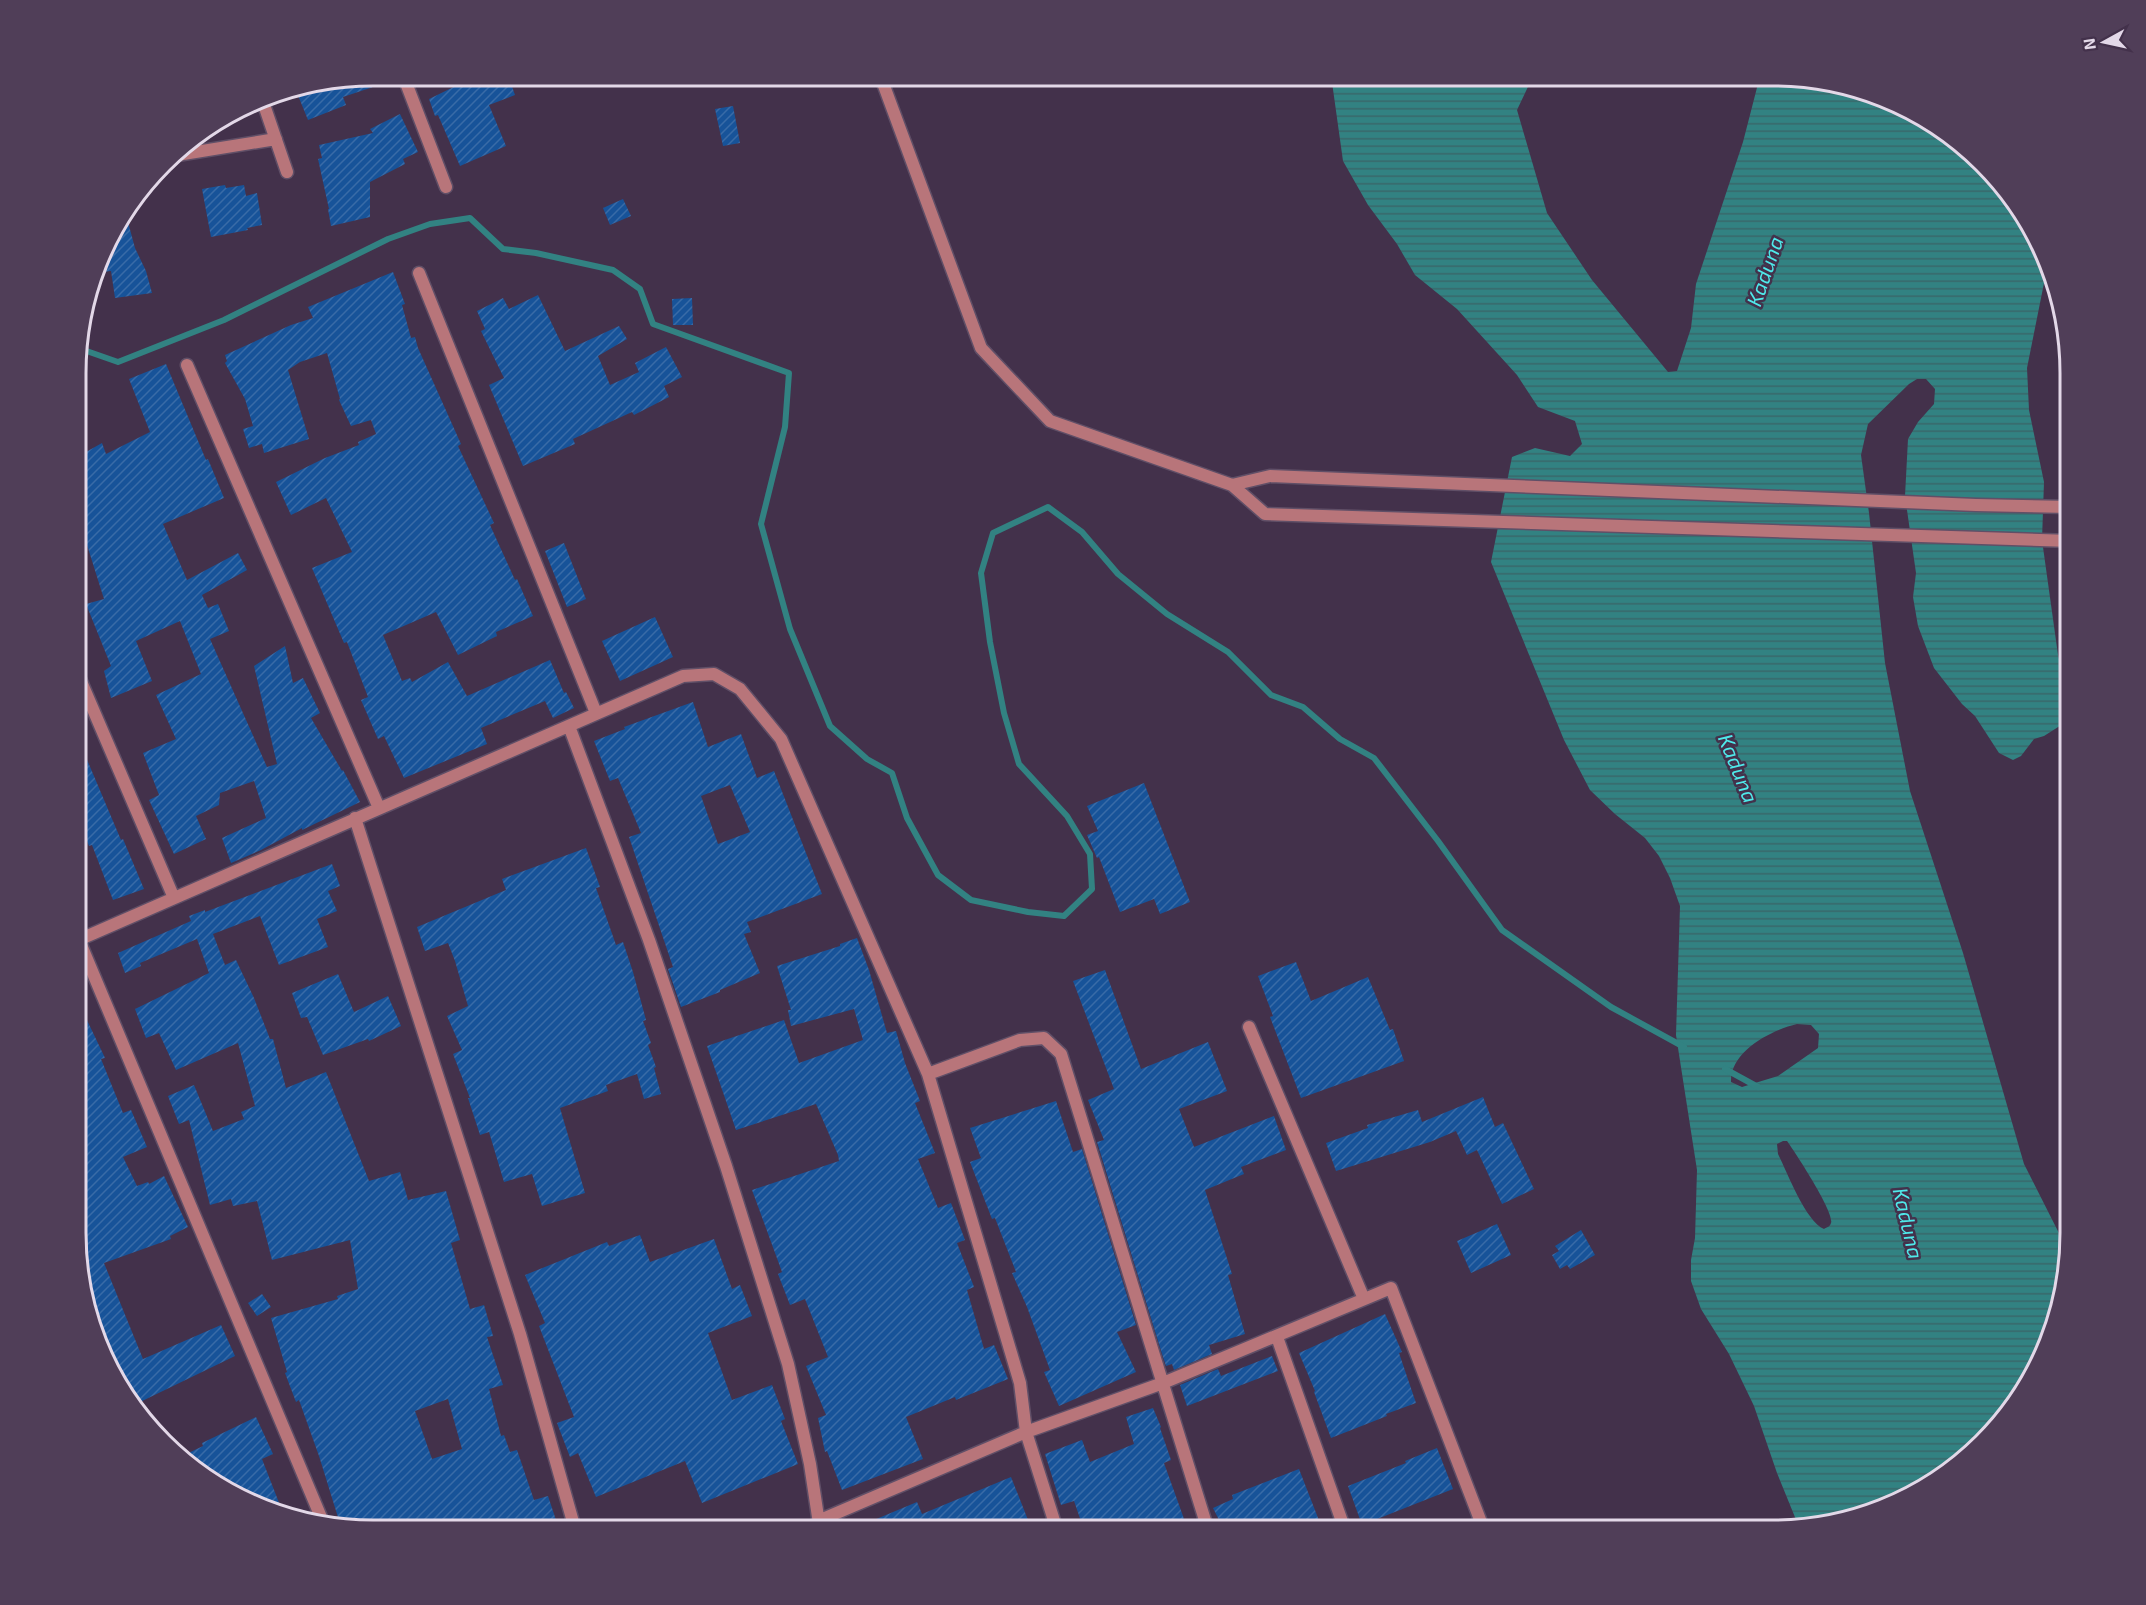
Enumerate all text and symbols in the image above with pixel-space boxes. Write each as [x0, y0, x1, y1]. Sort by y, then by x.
north arrow [2074, 12, 2134, 72]
text: N [2078, 37, 2099, 51]
water label: Kaduna [1740, 233, 1788, 309]
water label: Kaduna [1714, 730, 1764, 806]
water label: Kaduna [1889, 1185, 1929, 1261]

